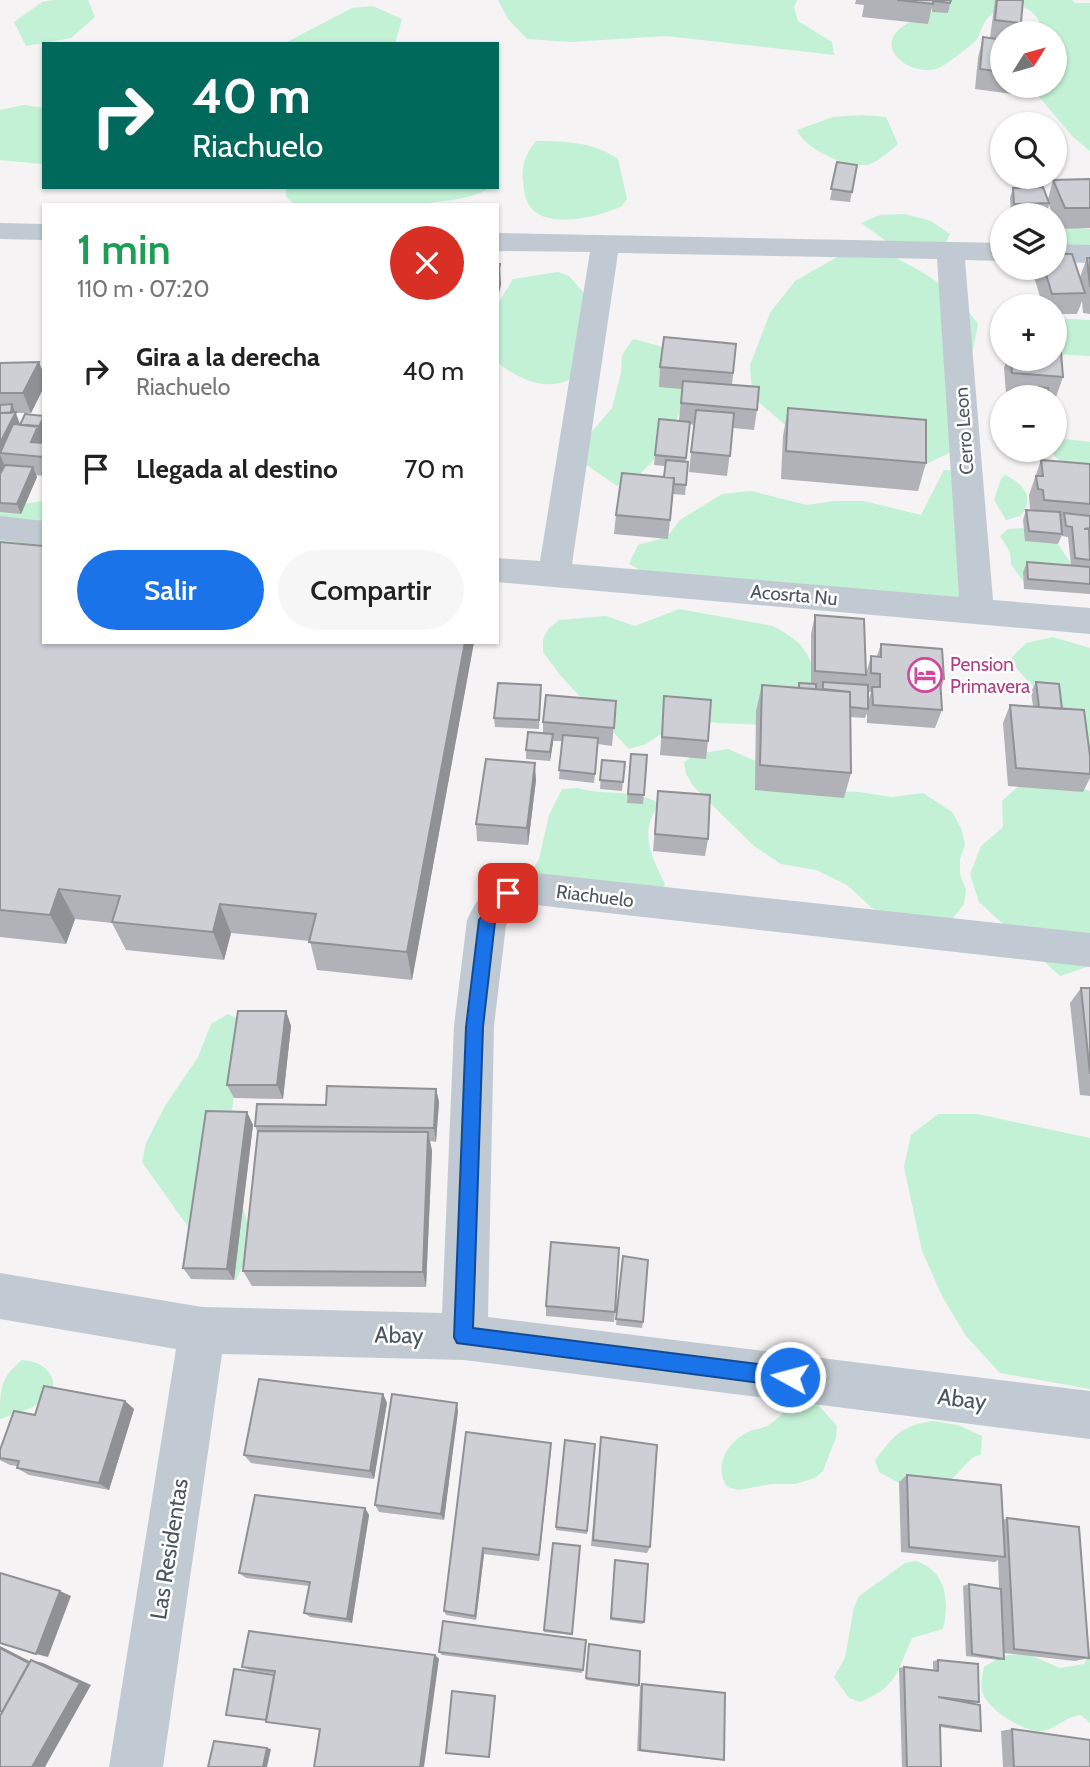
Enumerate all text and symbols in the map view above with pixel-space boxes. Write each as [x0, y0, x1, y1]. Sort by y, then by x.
north arrow [990, 21, 1068, 98]
map controls [990, 21, 1067, 462]
text: 40 m [192, 66, 311, 125]
icon: right [77, 70, 168, 161]
button: search [990, 112, 1067, 189]
text: Riachuelo [192, 126, 323, 165]
button: layers [990, 203, 1067, 280]
text: 1 min [77, 223, 171, 275]
button: close [390, 226, 464, 300]
text: 110 m · 07:20 [77, 275, 209, 303]
button: + [990, 294, 1067, 371]
text: Gira a la derecha [136, 341, 320, 373]
icon: right [77, 352, 115, 390]
text: 40 m [402, 355, 464, 387]
text: Riachuelo [136, 373, 230, 401]
button: − [990, 385, 1067, 462]
street label: Cerro Leon [949, 386, 979, 476]
icon: arrive [77, 450, 115, 488]
text: Llegada al destino [136, 453, 338, 485]
text: 70 m [404, 453, 464, 485]
button: Salir [77, 550, 264, 630]
button: Compartir [278, 550, 464, 630]
street label: Acosrta Nu [750, 580, 838, 610]
place label: Pension Primavera [950, 653, 1030, 698]
hotel icon: Pension Primavera [906, 656, 944, 694]
pin [478, 863, 538, 923]
icon: arrive [489, 874, 527, 912]
street label: Riachuelo [555, 880, 635, 912]
street label: Abay [374, 1321, 424, 1349]
position arrow [753, 1340, 827, 1414]
street label: Abay [936, 1382, 988, 1416]
street label: Las Residentas [144, 1476, 194, 1622]

